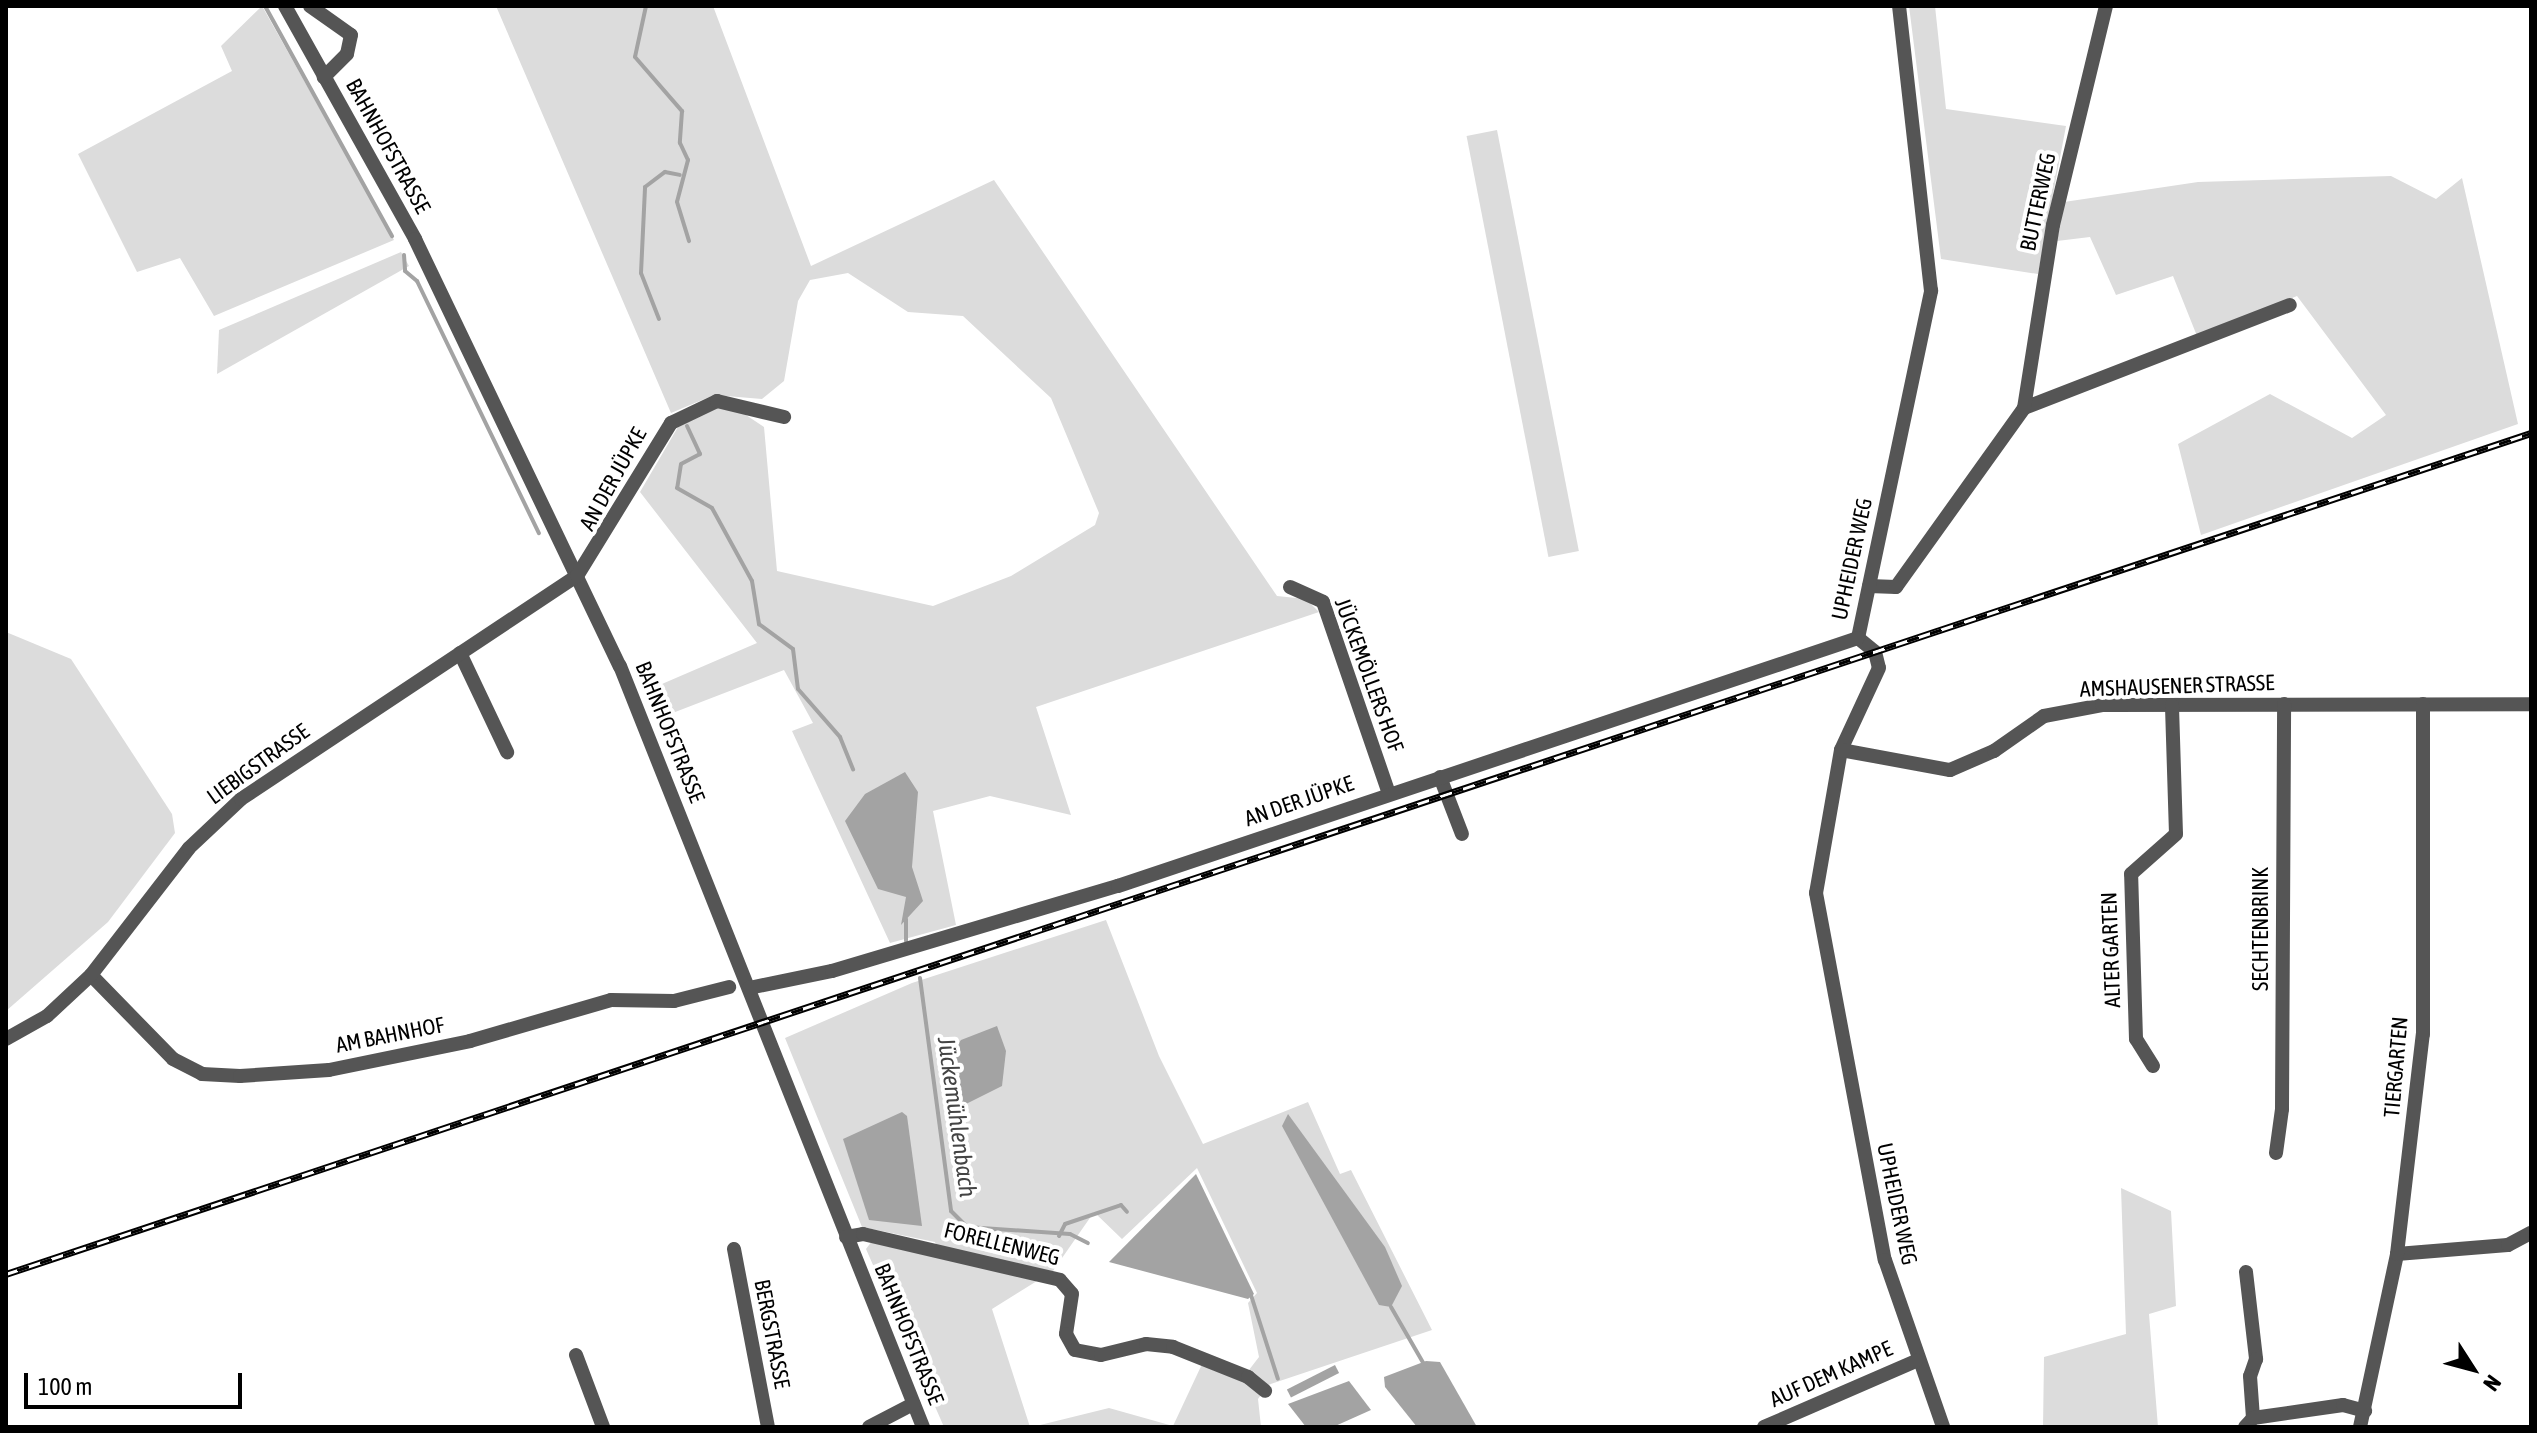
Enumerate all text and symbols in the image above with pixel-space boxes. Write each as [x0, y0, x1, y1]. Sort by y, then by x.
street label: BAHNHOFSTRASSE [340, 74, 436, 218]
street label: BUTTERWEG [2015, 150, 2061, 254]
street label: AN DER JÜPKE [574, 423, 652, 535]
street label: UPHEIDER WEG [1826, 496, 1878, 622]
street label: JÜCKEMÖLLERS HOF [1329, 594, 1409, 756]
street label: BAHNHOFSTRASSE [630, 658, 710, 806]
street label: AMSHAUSENER STRASSE [2079, 669, 2275, 703]
street label: LIEBIGSTRASSE [202, 718, 314, 810]
street label: AN DER JÜPKE [1241, 770, 1357, 832]
street label: SECHTENBRINK [2248, 867, 2274, 991]
street label: ALTER GARTEN [2096, 892, 2126, 1008]
street label: AM BAHNHOF [333, 1012, 447, 1058]
street label: TIERGARTEN [2378, 1016, 2414, 1118]
water label: Jückemühlenbach [932, 1035, 982, 1199]
street label: UPHEIDER WEG [1871, 1141, 1923, 1267]
street label: FORELLENWEG [941, 1217, 1063, 1271]
street label: BAHNHOFSTRASSE [869, 1260, 949, 1408]
street label: BERGSTRASSE [748, 1277, 796, 1391]
north arrow [2433, 1329, 2513, 1409]
street label: AUF DEM KAMPE [1766, 1335, 1896, 1413]
scale bar [28, 1357, 246, 1407]
text: N [2478, 1370, 2507, 1396]
text: 100 m [38, 1373, 92, 1400]

